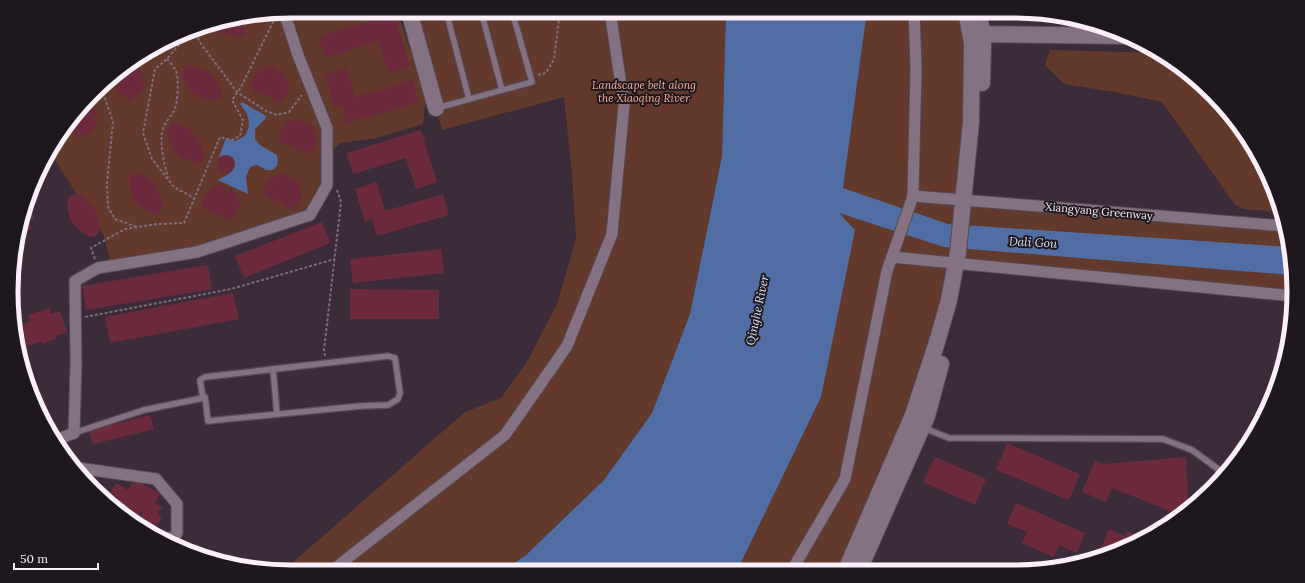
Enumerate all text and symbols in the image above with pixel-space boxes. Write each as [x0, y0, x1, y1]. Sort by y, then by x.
park label: Landscape belt along the Xiaoqing River [592, 78, 696, 105]
street label: Xiangyang Greenway [1045, 199, 1153, 223]
water label: Dali Gou [1008, 233, 1058, 251]
water label: Qinghe River [742, 273, 772, 347]
scale bar [14, 545, 98, 571]
text: 50 m [20, 551, 48, 566]

